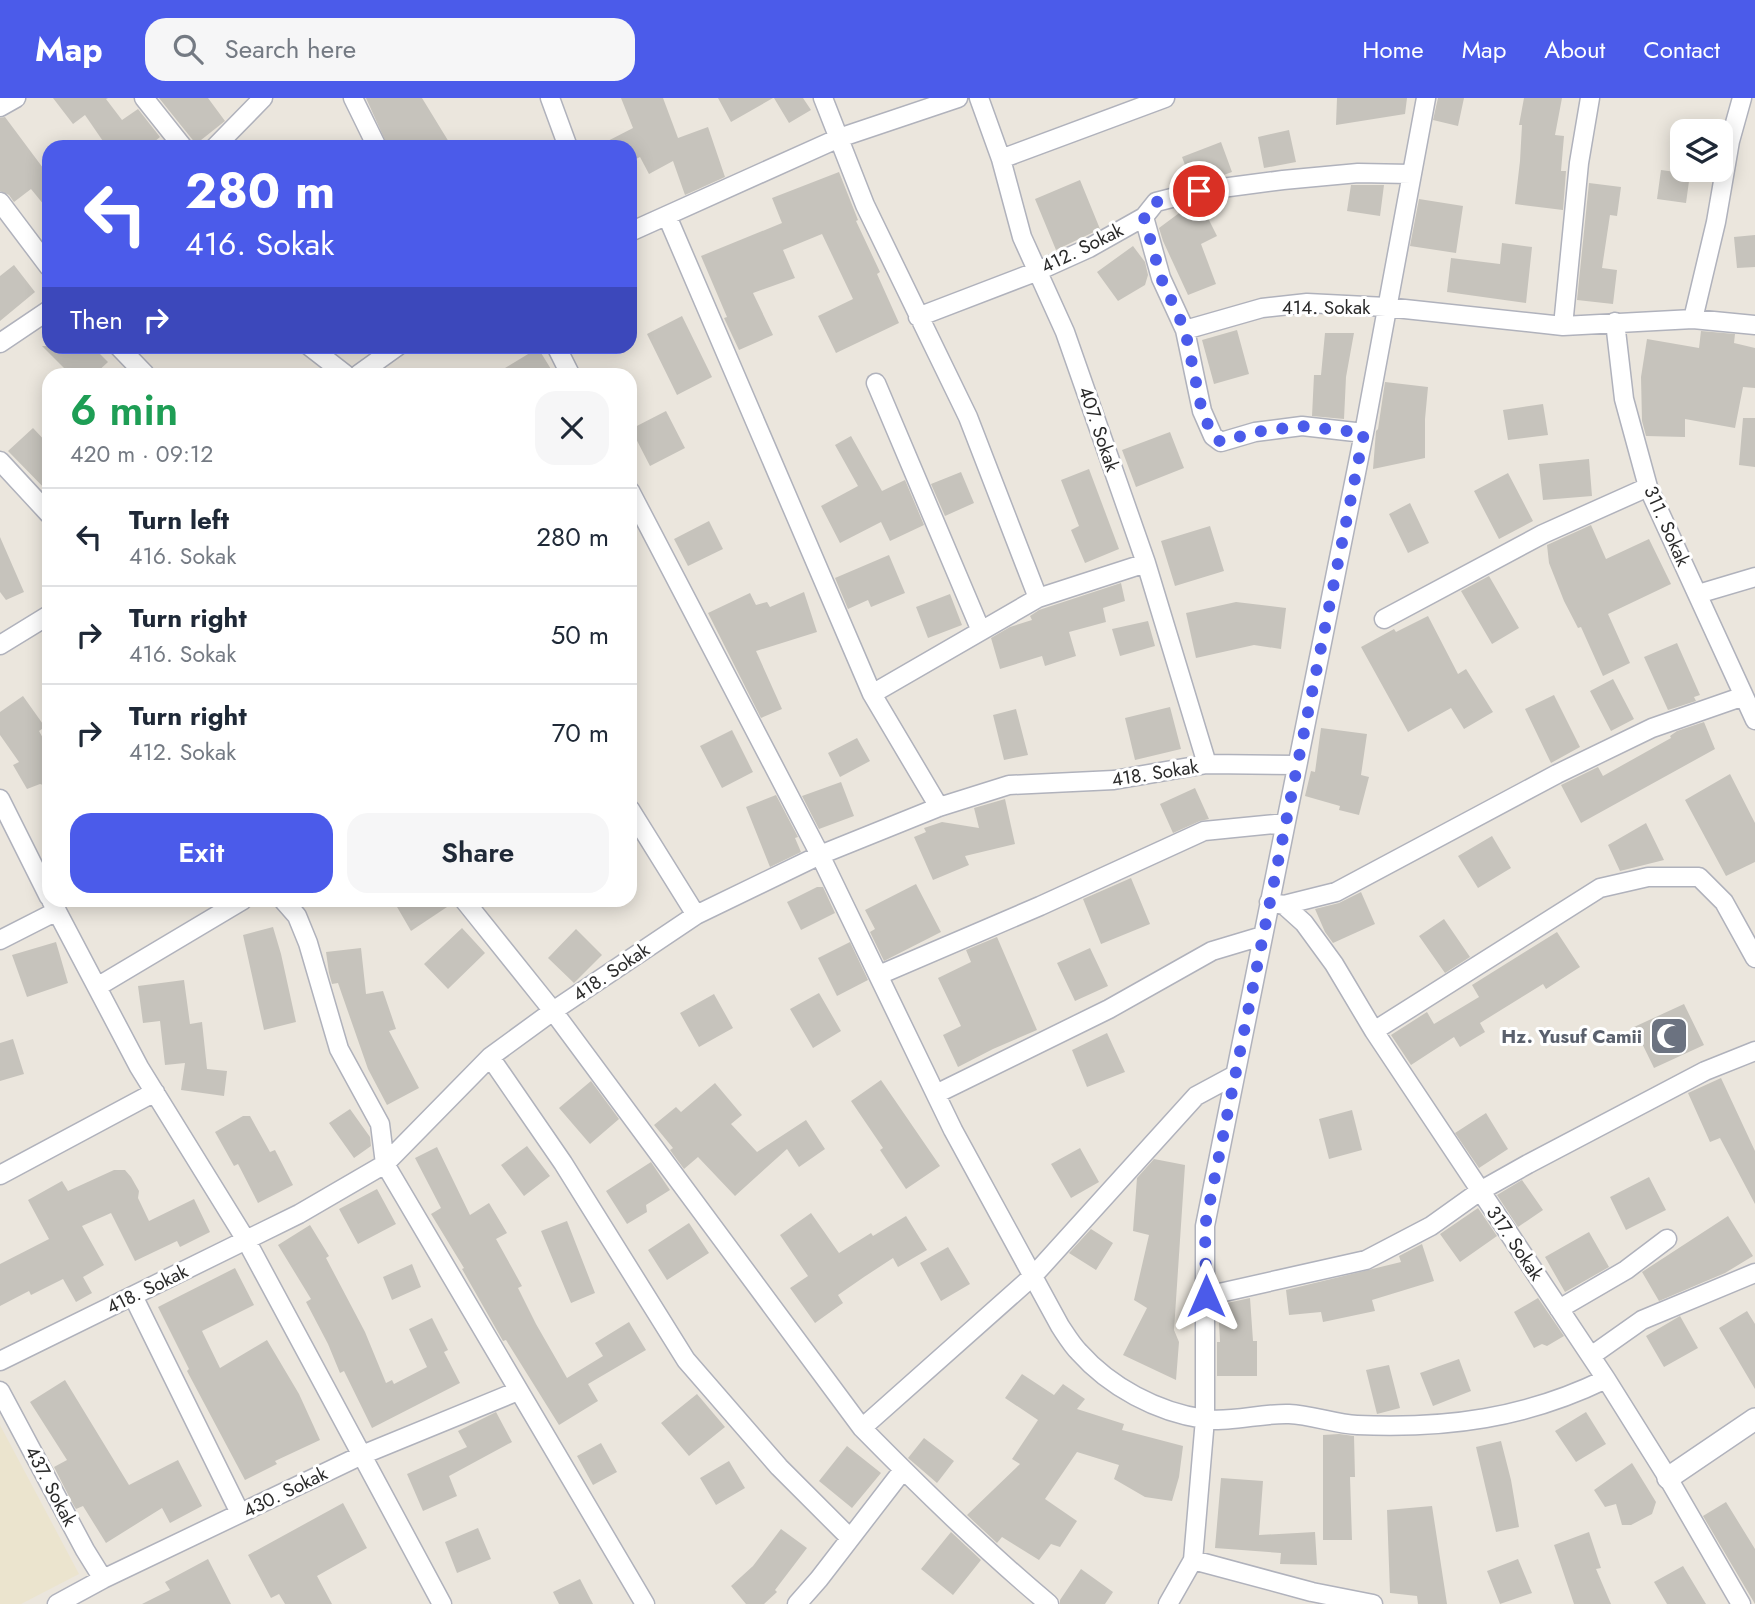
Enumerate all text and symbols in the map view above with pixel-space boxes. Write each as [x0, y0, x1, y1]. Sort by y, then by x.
search box [145, 18, 635, 81]
text: Map [35, 26, 103, 73]
icon: search [169, 30, 207, 68]
text: Search here [225, 30, 356, 68]
text: Home [1362, 32, 1424, 67]
text: Map [1462, 32, 1506, 67]
text: About [1544, 32, 1605, 67]
text: Contact [1643, 32, 1720, 67]
map controls [1670, 119, 1733, 182]
button: layers [1670, 119, 1733, 182]
text: 280 m [185, 156, 335, 226]
pin [1169, 161, 1229, 221]
icon: left [70, 168, 161, 259]
icon: arrive [1180, 172, 1218, 210]
street label: 412. Sokak [1036, 216, 1128, 280]
text: 416. Sokak [185, 221, 334, 267]
street label: 414. Sokak [1282, 294, 1371, 321]
text: Then [70, 301, 123, 339]
icon: right [137, 301, 175, 339]
text: 6 min [70, 380, 178, 441]
street label: 407. Sokak [1072, 383, 1126, 476]
button: close [535, 391, 609, 465]
text: 420 m · 09:12 [70, 437, 213, 471]
street label: 311. Sokak [1637, 481, 1697, 571]
text: Turn left [129, 501, 229, 539]
icon: left [70, 518, 108, 556]
text: 280 m [536, 518, 609, 556]
text: 416. Sokak [129, 539, 236, 573]
text: Turn right [129, 599, 247, 637]
icon: right [70, 616, 108, 654]
text: 50 m [551, 616, 609, 654]
text: 416. Sokak [129, 637, 236, 671]
text: Turn right [129, 697, 247, 735]
icon: right [70, 714, 108, 752]
text: 70 m [552, 714, 609, 752]
text: 412. Sokak [129, 735, 236, 769]
street label: 418. Sokak [1110, 753, 1201, 793]
button: Exit [70, 813, 333, 893]
button: Share [347, 813, 609, 893]
street label: 418. Sokak [567, 936, 655, 1008]
mosque icon: Hz. Yusuf Camii [1648, 1015, 1690, 1057]
place label: Hz. Yusuf Camii [1501, 1023, 1642, 1050]
street label: 317. Sokak [1480, 1200, 1550, 1286]
street label: 418. Sokak [102, 1257, 193, 1320]
position arrow [1169, 1259, 1243, 1333]
street label: 437. Sokak [19, 1441, 84, 1531]
street label: 430. Sokak [238, 1460, 332, 1524]

